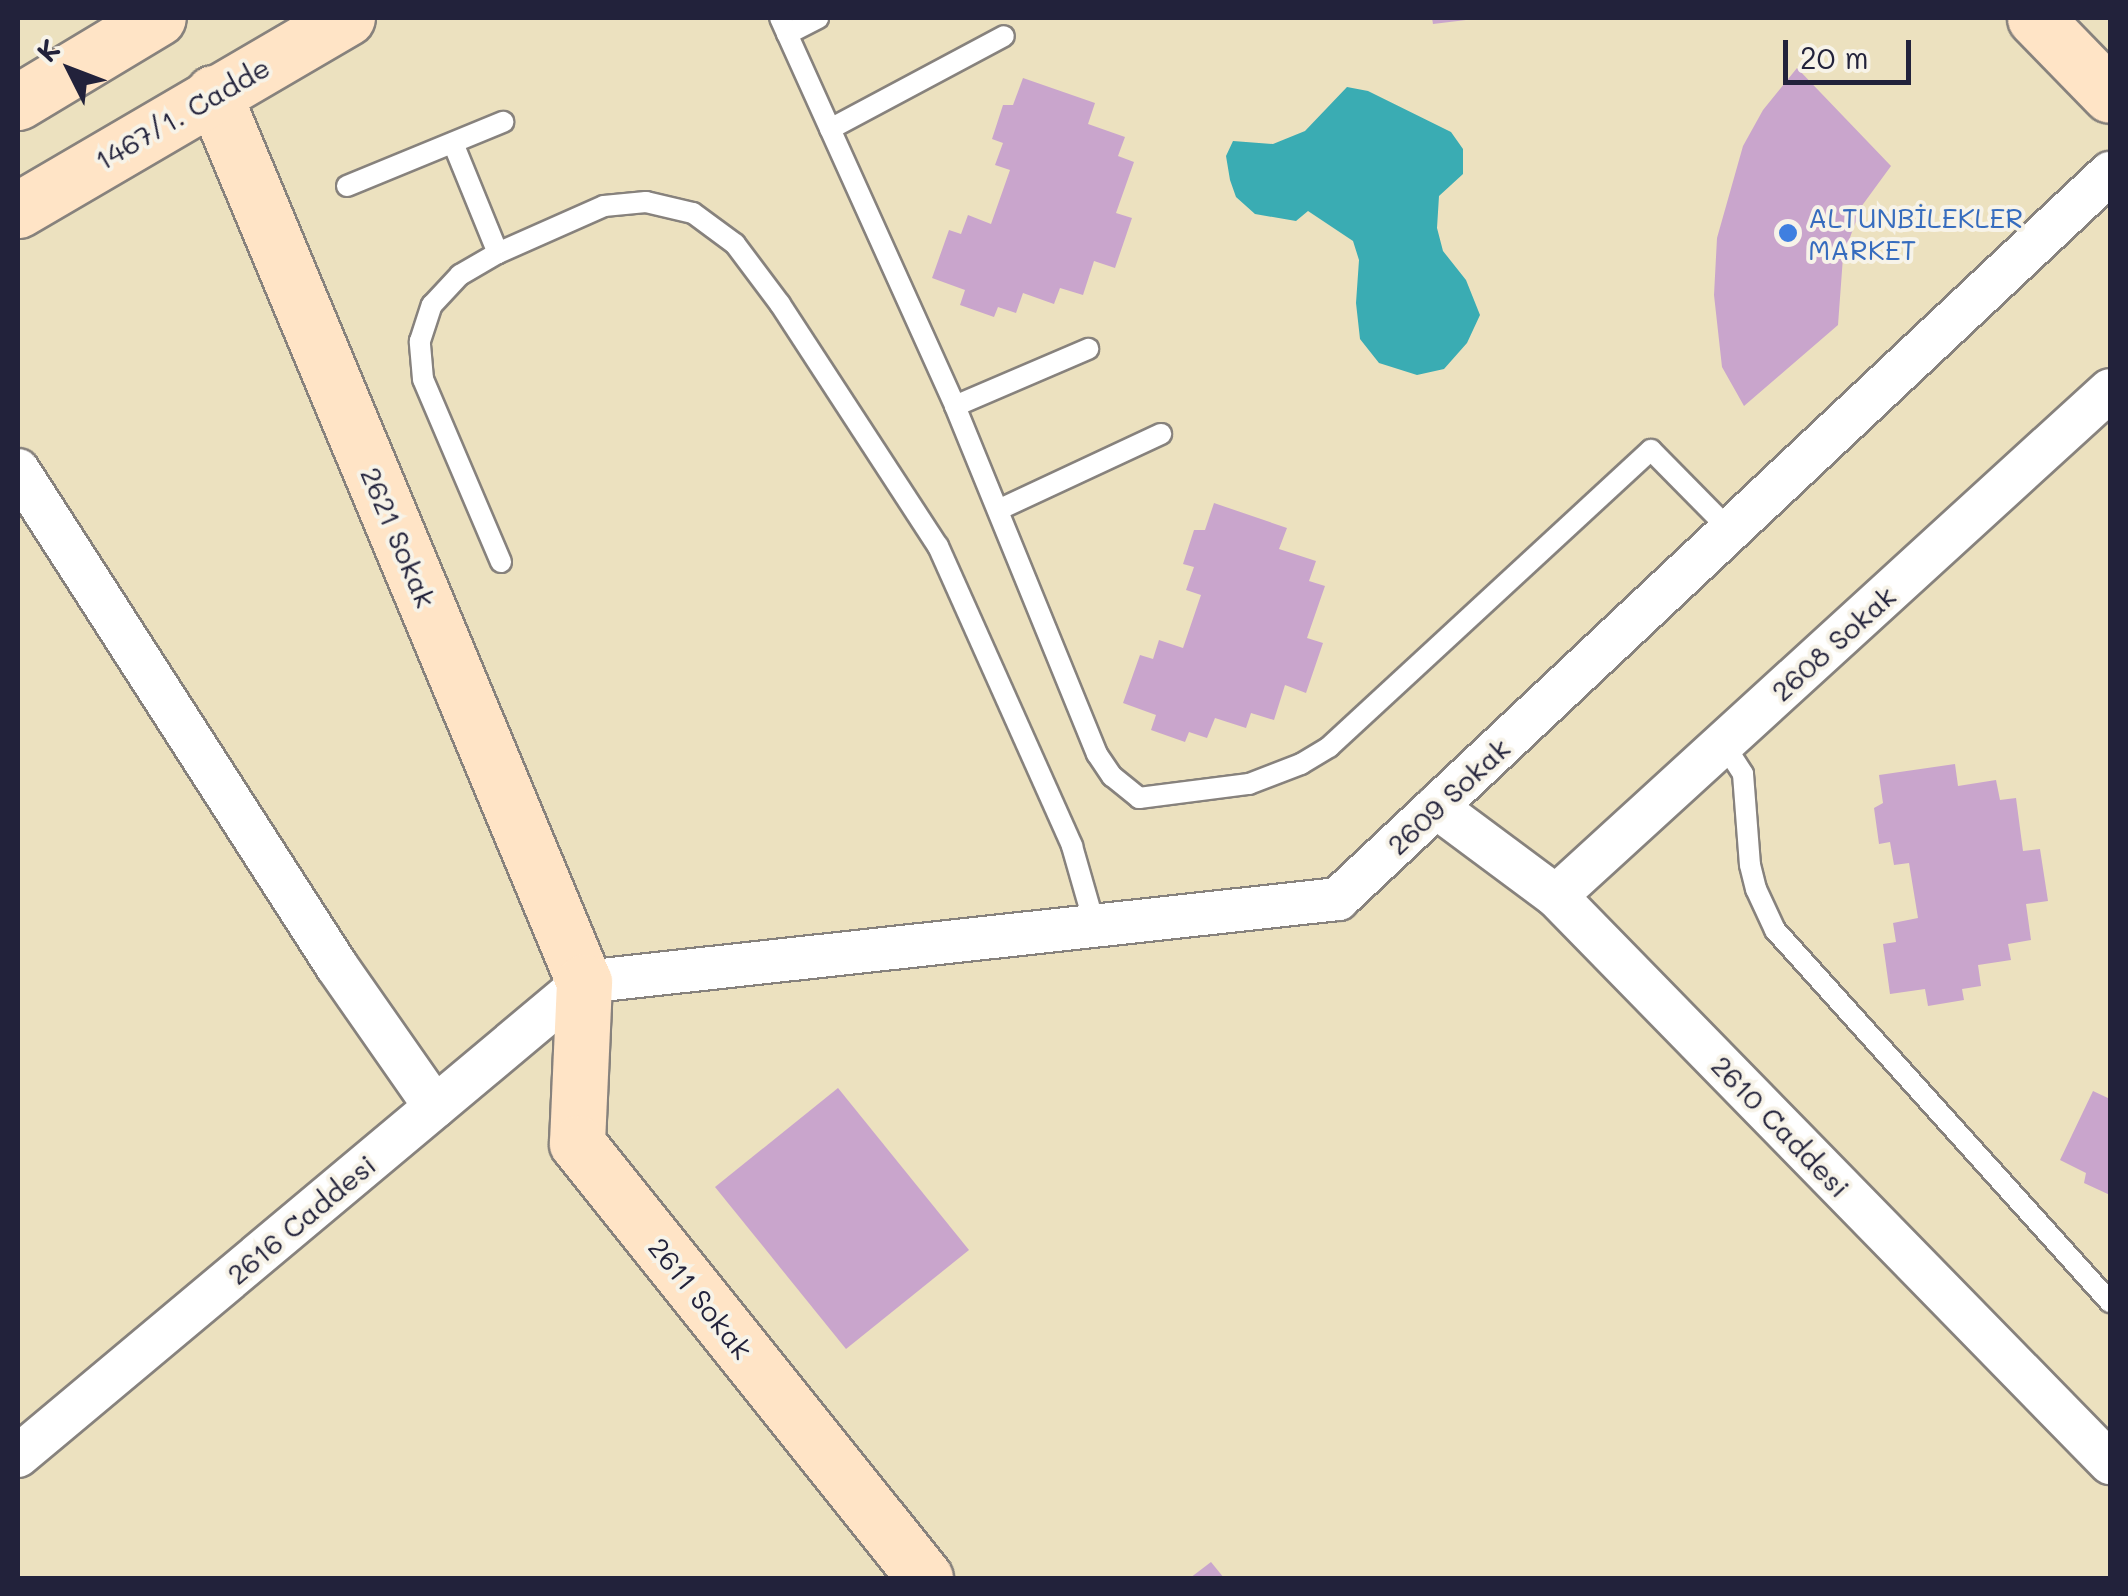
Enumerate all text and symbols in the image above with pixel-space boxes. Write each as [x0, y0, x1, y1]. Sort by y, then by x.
north arrow [20, 20, 120, 120]
scale bar [1788, 20, 1916, 82]
text: K [28, 31, 67, 69]
text: 20 m [1800, 37, 1869, 77]
street label: 1467/1. Cadde [89, 49, 275, 177]
place label: ALTUNBİLEKLER MARKET [1808, 200, 2023, 266]
marker: ALTUNBİLEKLER MARKET [1777, 222, 1799, 244]
street label: 2621 Sokak [354, 462, 444, 612]
street label: 2608 Sokak [1764, 579, 1902, 707]
street label: 2609 Sokak [1380, 731, 1516, 861]
street label: 2610 Caddesi [1705, 1048, 1857, 1204]
street label: 2616 Caddesi [220, 1147, 382, 1291]
street label: 2611 Sokak [642, 1231, 760, 1365]

